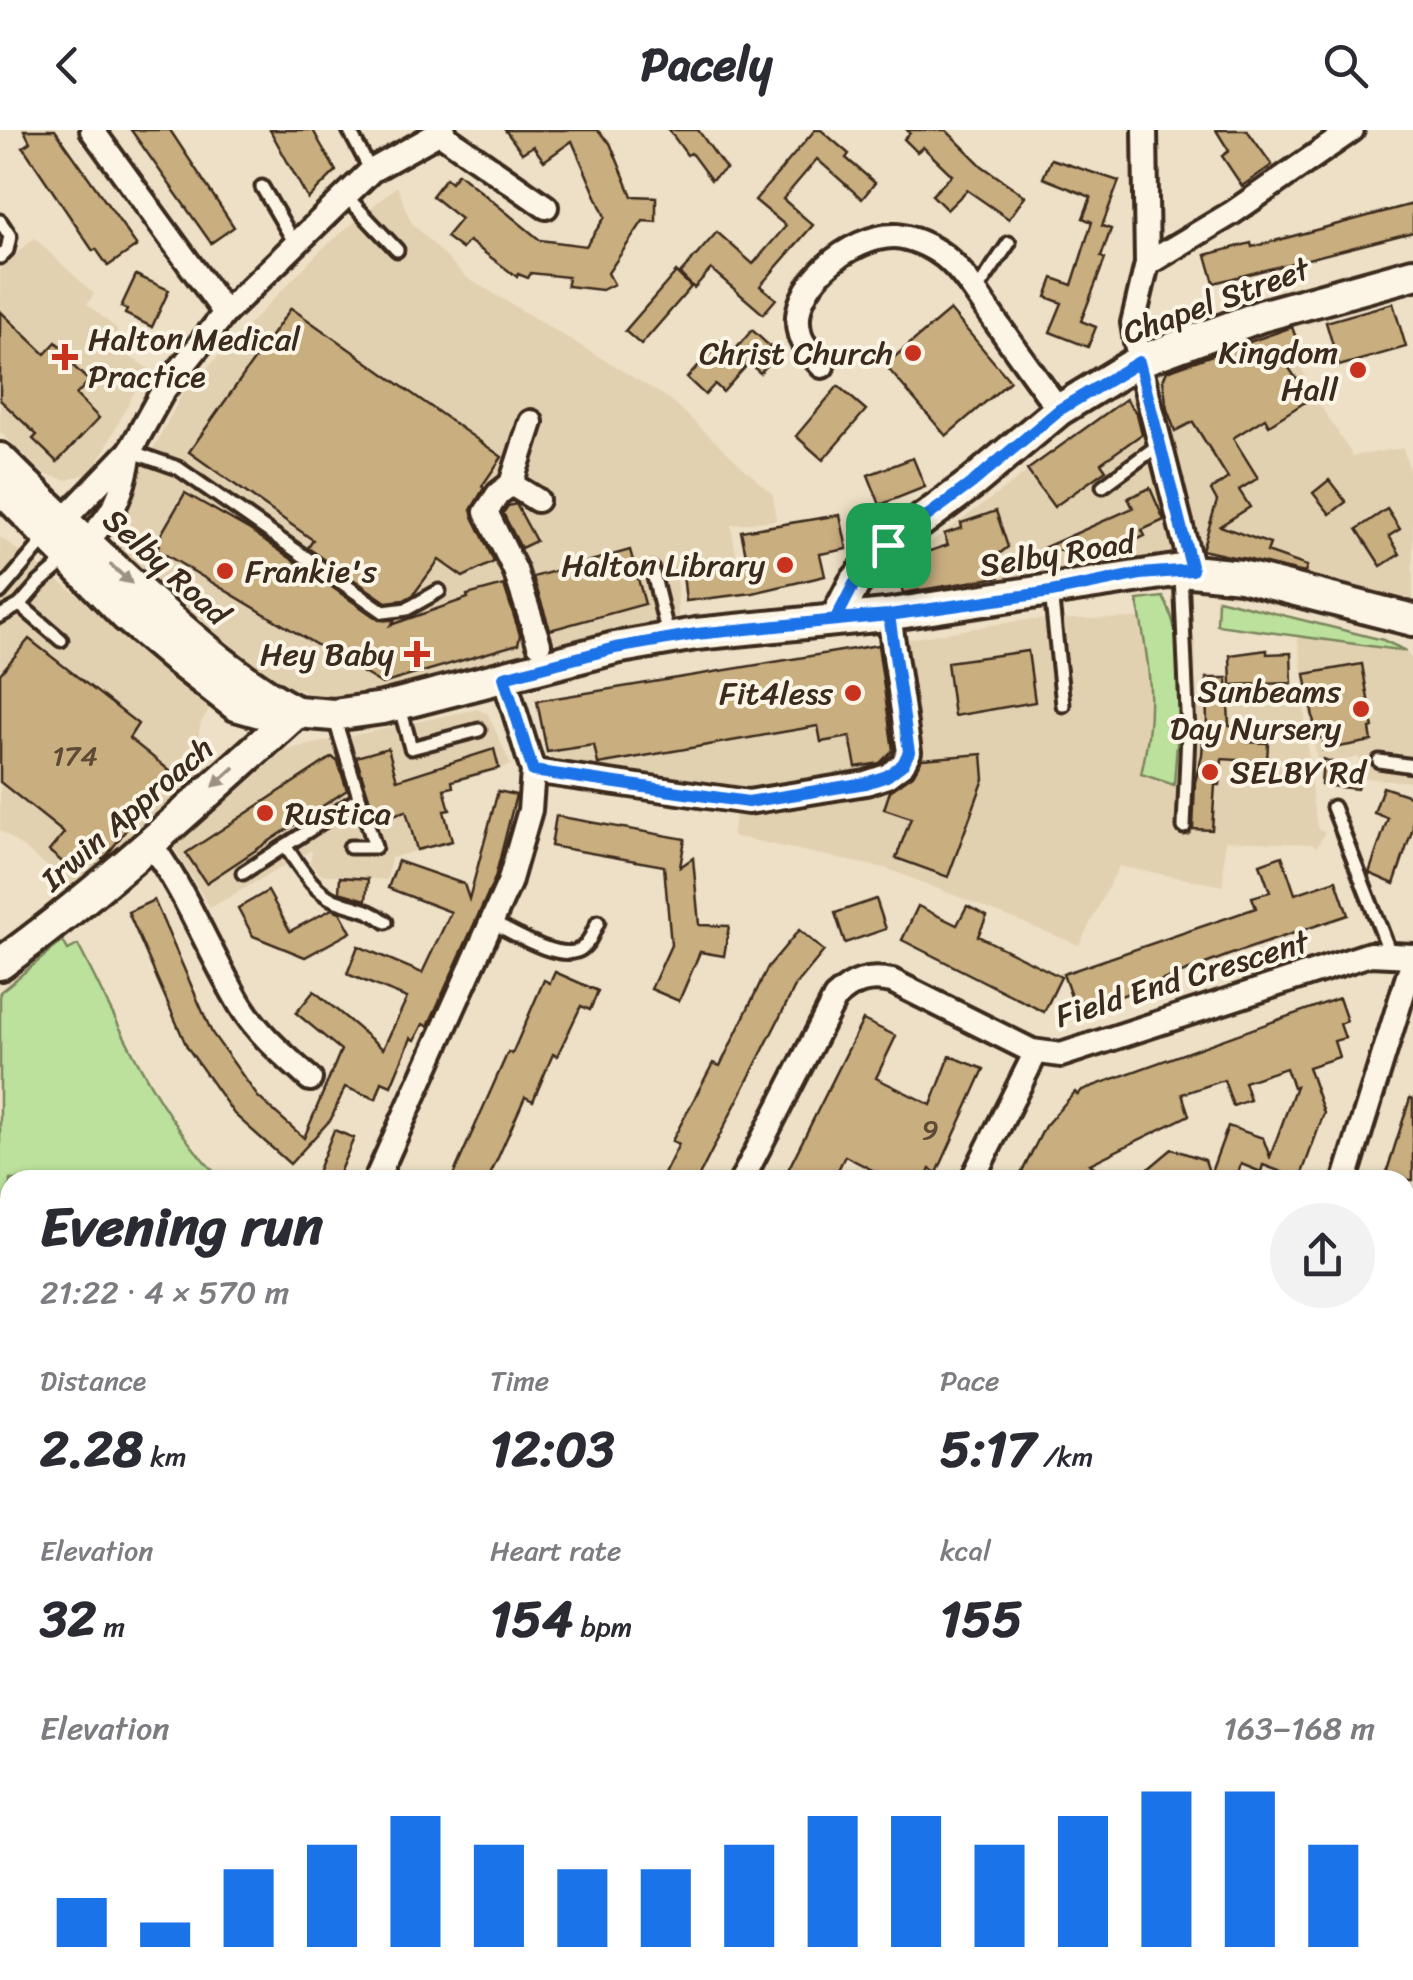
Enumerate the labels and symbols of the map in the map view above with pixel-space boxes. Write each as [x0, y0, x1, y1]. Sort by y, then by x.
street label: Chapel Street [1114, 240, 1319, 361]
place label: Halton Medical Practice [88, 311, 301, 405]
place label: Kingdom Hall [1219, 324, 1339, 418]
place label: Christ Church [699, 325, 893, 382]
marker: Christ Church [902, 342, 924, 364]
marker: Halton Medical Practice [52, 344, 78, 370]
marker: Kingdom Hall [1347, 359, 1369, 381]
street label: Selby Road [89, 494, 245, 642]
pin [846, 503, 931, 588]
street label: Selby Road [975, 513, 1141, 594]
place label: Halton Library [561, 537, 765, 594]
place label: Frankie's [245, 543, 377, 600]
marker: Halton Library [774, 554, 796, 576]
marker: Frankie's [214, 560, 236, 582]
one-way arrow [108, 563, 133, 585]
place label: Hey Baby [260, 626, 395, 683]
marker: Hey Baby [404, 641, 430, 667]
place label: Sunbeams Day Nursery [1170, 663, 1341, 757]
place label: Fit4less [719, 665, 833, 722]
marker: Fit4less [842, 682, 864, 704]
marker: Sunbeams Day Nursery [1350, 698, 1372, 720]
street label: Irwin Approach [26, 722, 227, 907]
house number: 174 [52, 731, 98, 780]
place label: SELBY Rd [1230, 744, 1368, 801]
marker: SELBY Rd [1199, 761, 1221, 783]
one-way arrow [212, 765, 236, 788]
place label: Rustica [285, 785, 391, 842]
marker: Rustica [254, 802, 276, 824]
street label: Field End Crescent [1048, 913, 1317, 1045]
house number: 9 [921, 1105, 939, 1154]

